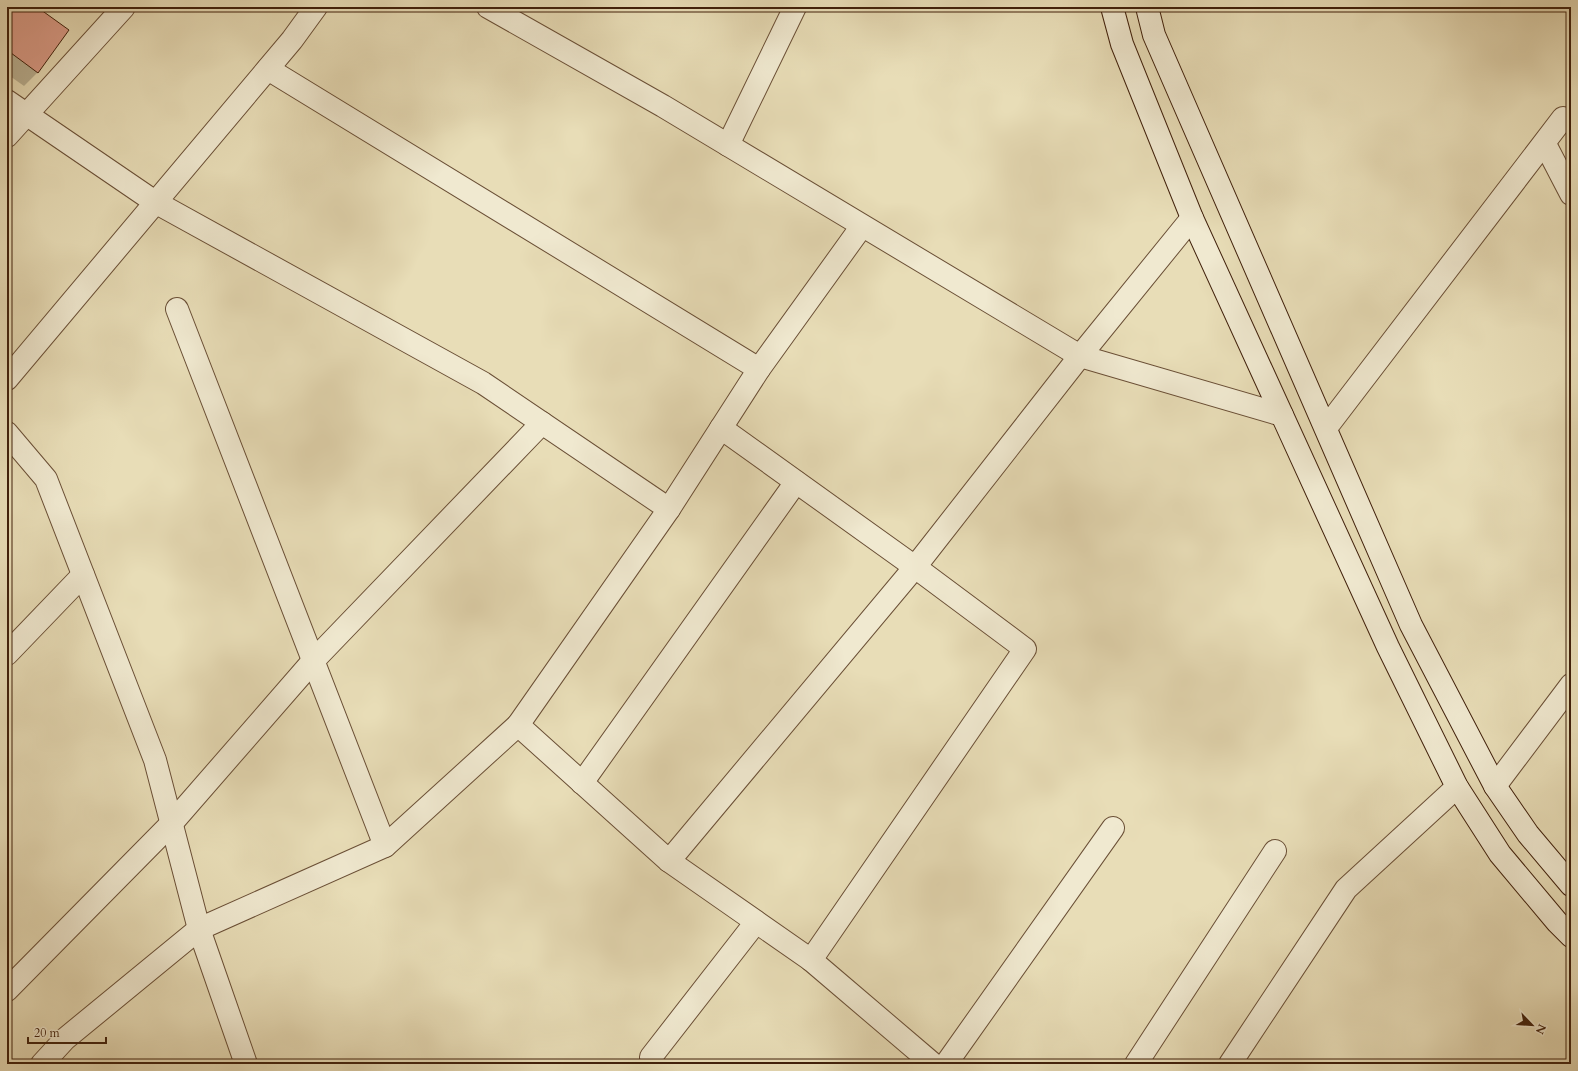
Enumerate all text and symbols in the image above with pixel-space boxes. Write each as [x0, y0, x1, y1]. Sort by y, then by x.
north arrow [1512, 1005, 1552, 1045]
scale bar [28, 1019, 106, 1045]
text: N [1532, 1022, 1549, 1037]
text: 20 m [34, 1025, 61, 1041]

